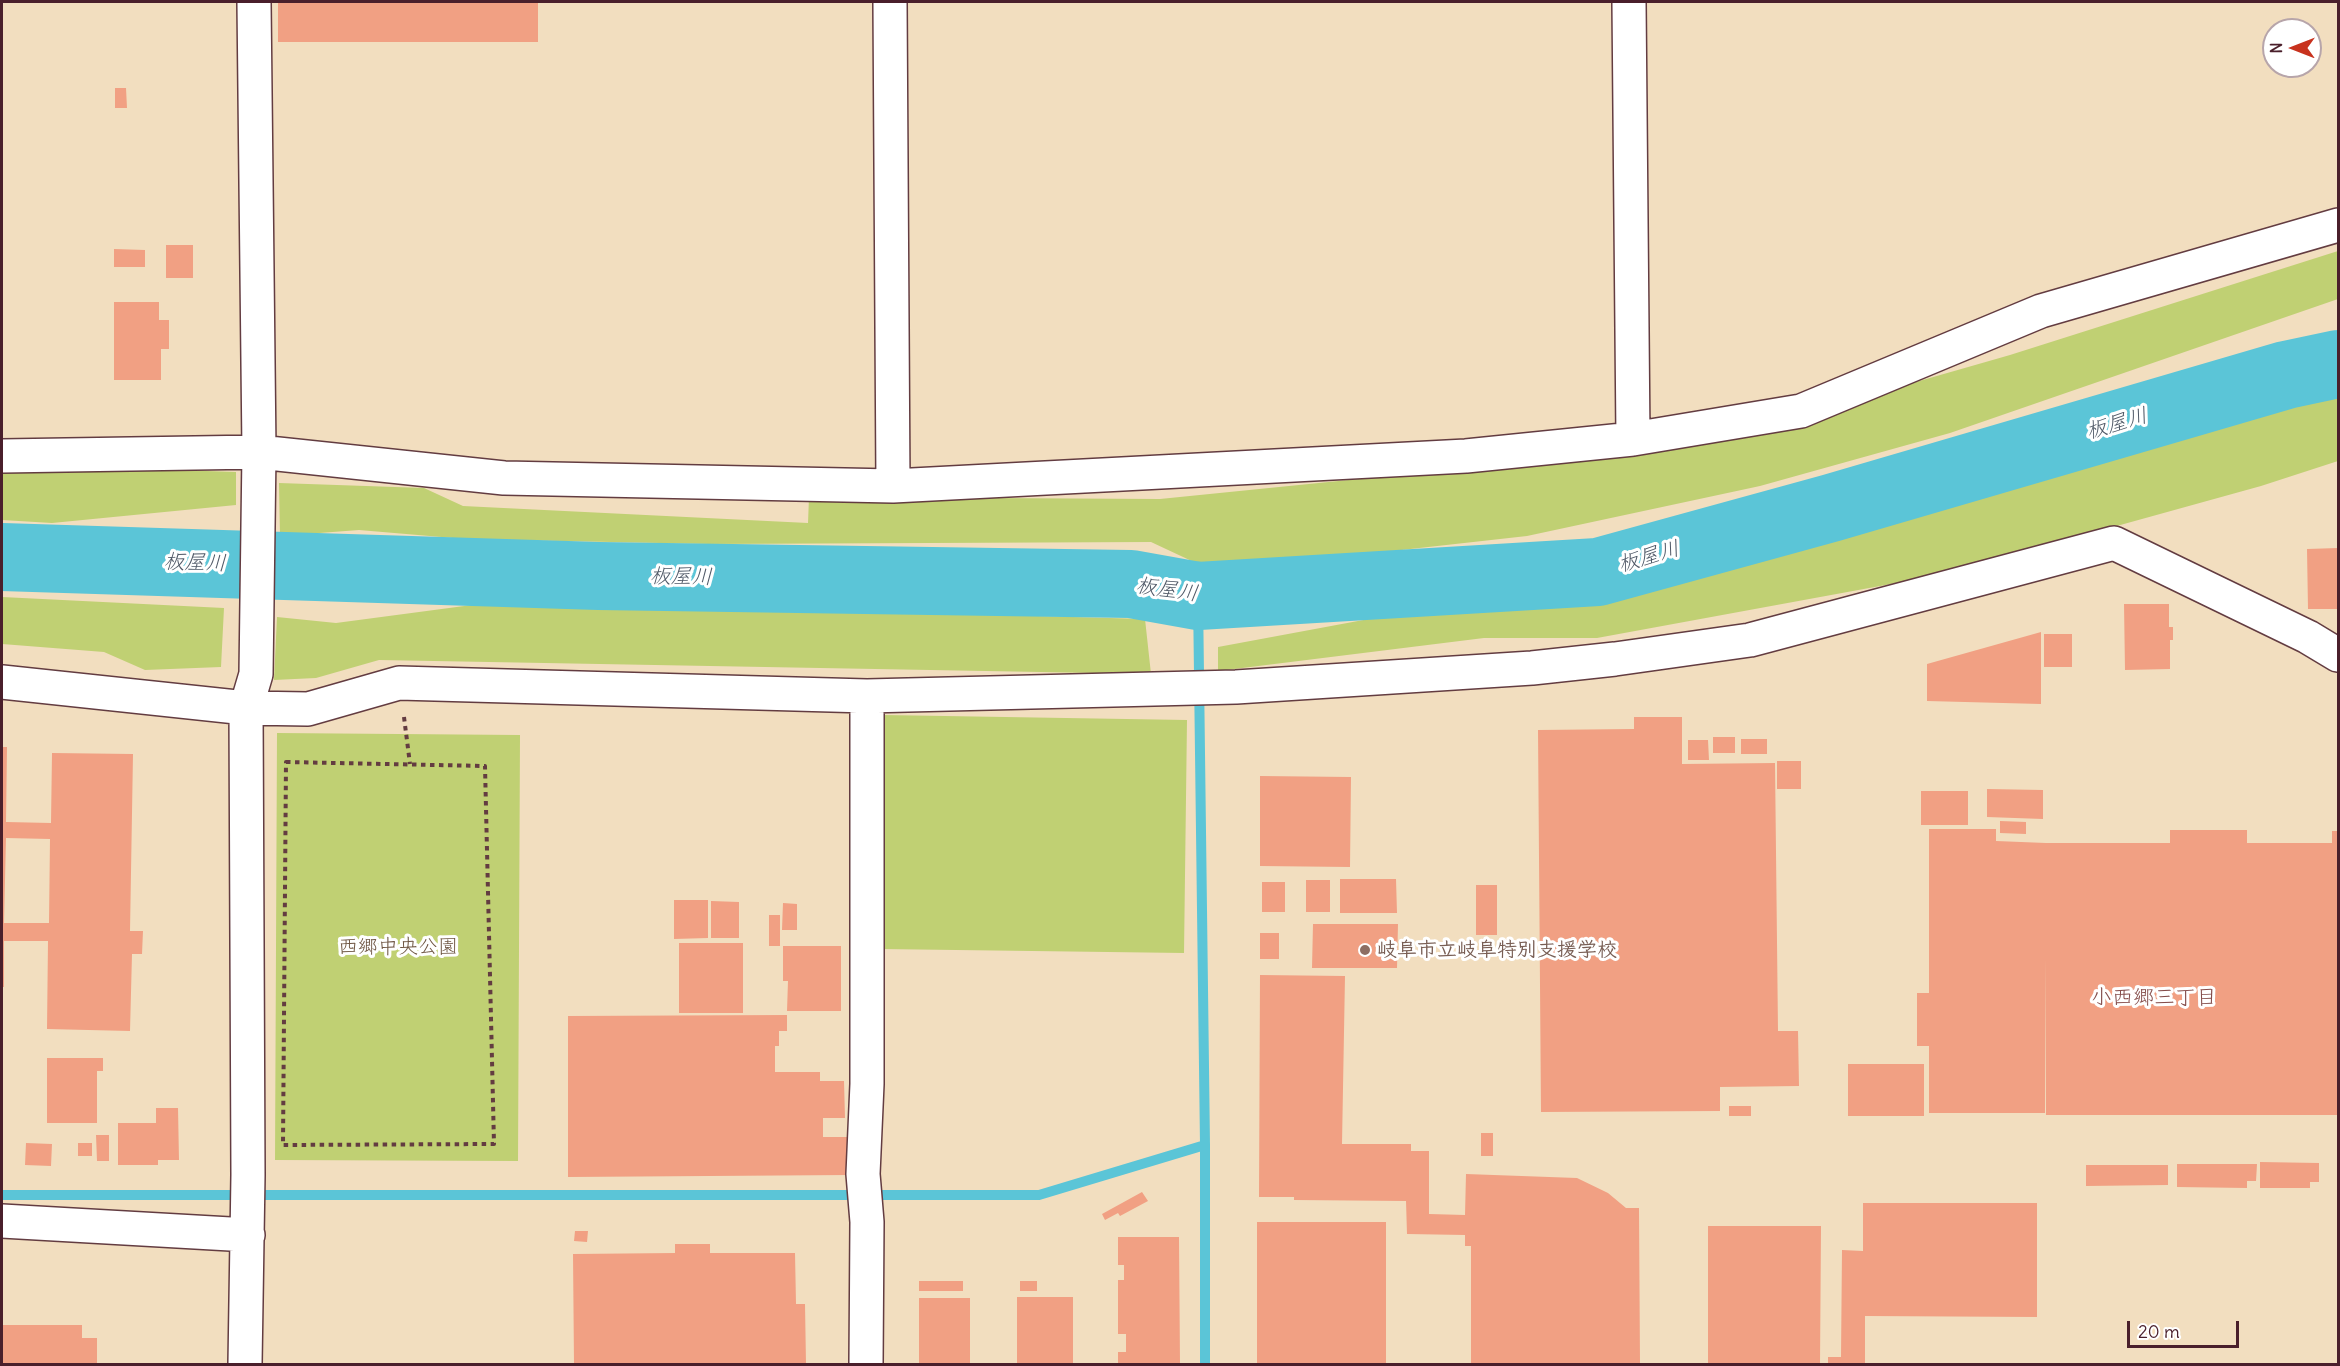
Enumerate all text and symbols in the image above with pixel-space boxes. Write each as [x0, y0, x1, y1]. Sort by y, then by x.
north arrow [2262, 18, 2322, 78]
text: N [2266, 42, 2286, 54]
water label: 板屋川 [2083, 403, 2151, 445]
water label: 板屋川 [1615, 536, 1683, 578]
water label: 板屋川 [163, 549, 227, 577]
water label: 板屋川 [649, 564, 713, 590]
water label: 板屋川 [1134, 573, 1200, 607]
park label: 西郷中央公園 [338, 935, 458, 959]
place label: 岐阜市立岐阜特別支援学校 [1377, 938, 1617, 962]
marker: 岐阜市立岐阜特別支援学校 [1358, 943, 1372, 957]
district label: 小西郷三丁目 [2091, 985, 2217, 1011]
scale bar [2130, 1309, 2242, 1347]
text: 20 m [2138, 1320, 2180, 1343]

